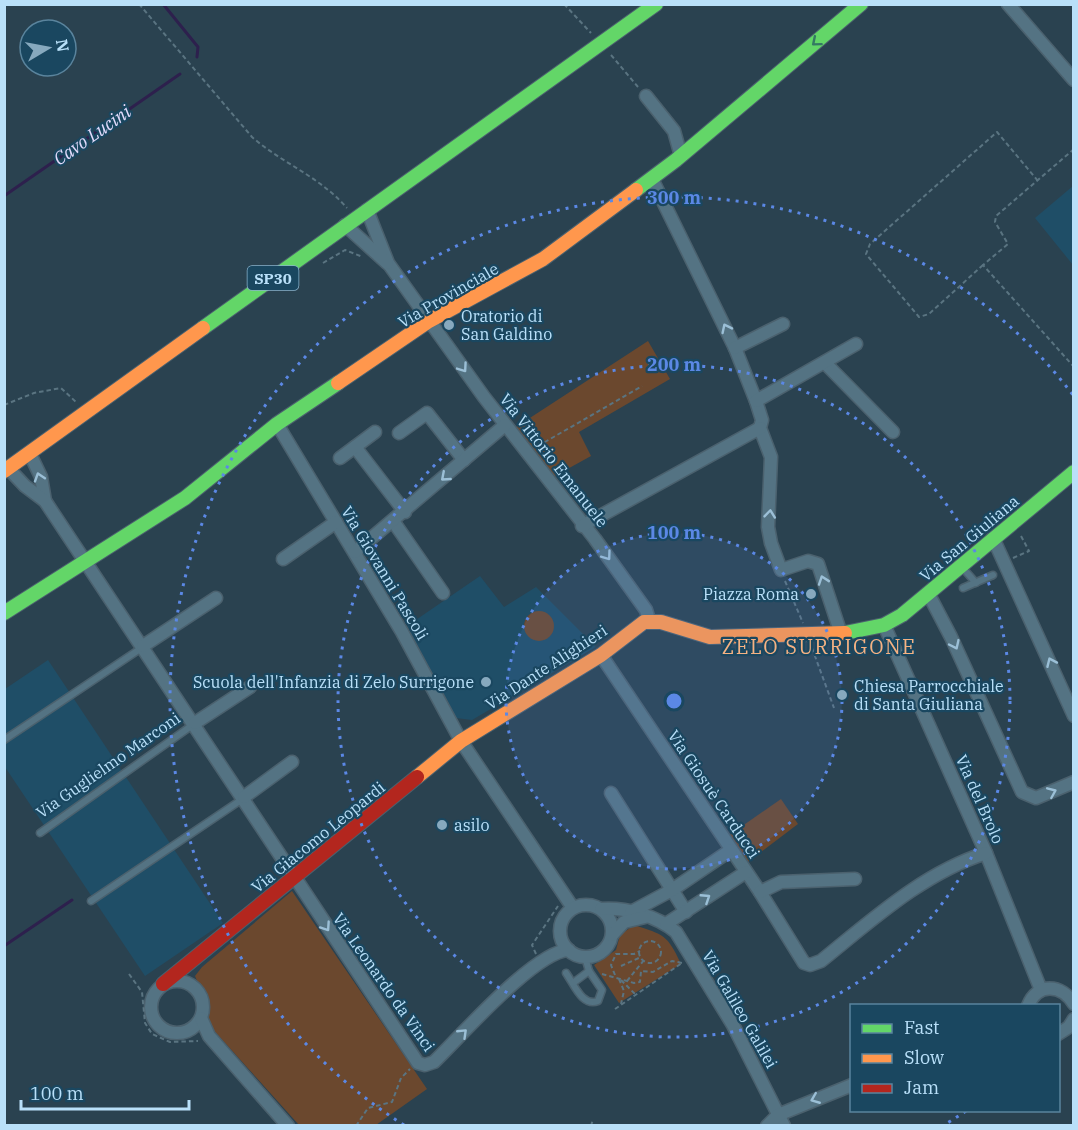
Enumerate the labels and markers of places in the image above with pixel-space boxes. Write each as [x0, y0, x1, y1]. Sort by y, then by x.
place label: Oratorio di San Galdino [461, 306, 552, 344]
marker: Oratorio di San Galdino [442, 318, 456, 332]
place label: Piazza Roma [703, 584, 799, 604]
marker: Piazza Roma [804, 587, 818, 601]
place label: Scuola dell'Infanzia di Zelo Surrigone [193, 672, 474, 692]
marker: Scuola dell'Infanzia di Zelo Surrigone [479, 675, 493, 689]
place label: Chiesa Parrocchiale di Santa Giuliana [854, 676, 1004, 714]
marker: Chiesa Parrocchiale di Santa Giuliana [835, 688, 849, 702]
centre of rings [664, 691, 684, 711]
place label: asilo [454, 815, 489, 835]
marker: asilo [435, 818, 449, 832]

